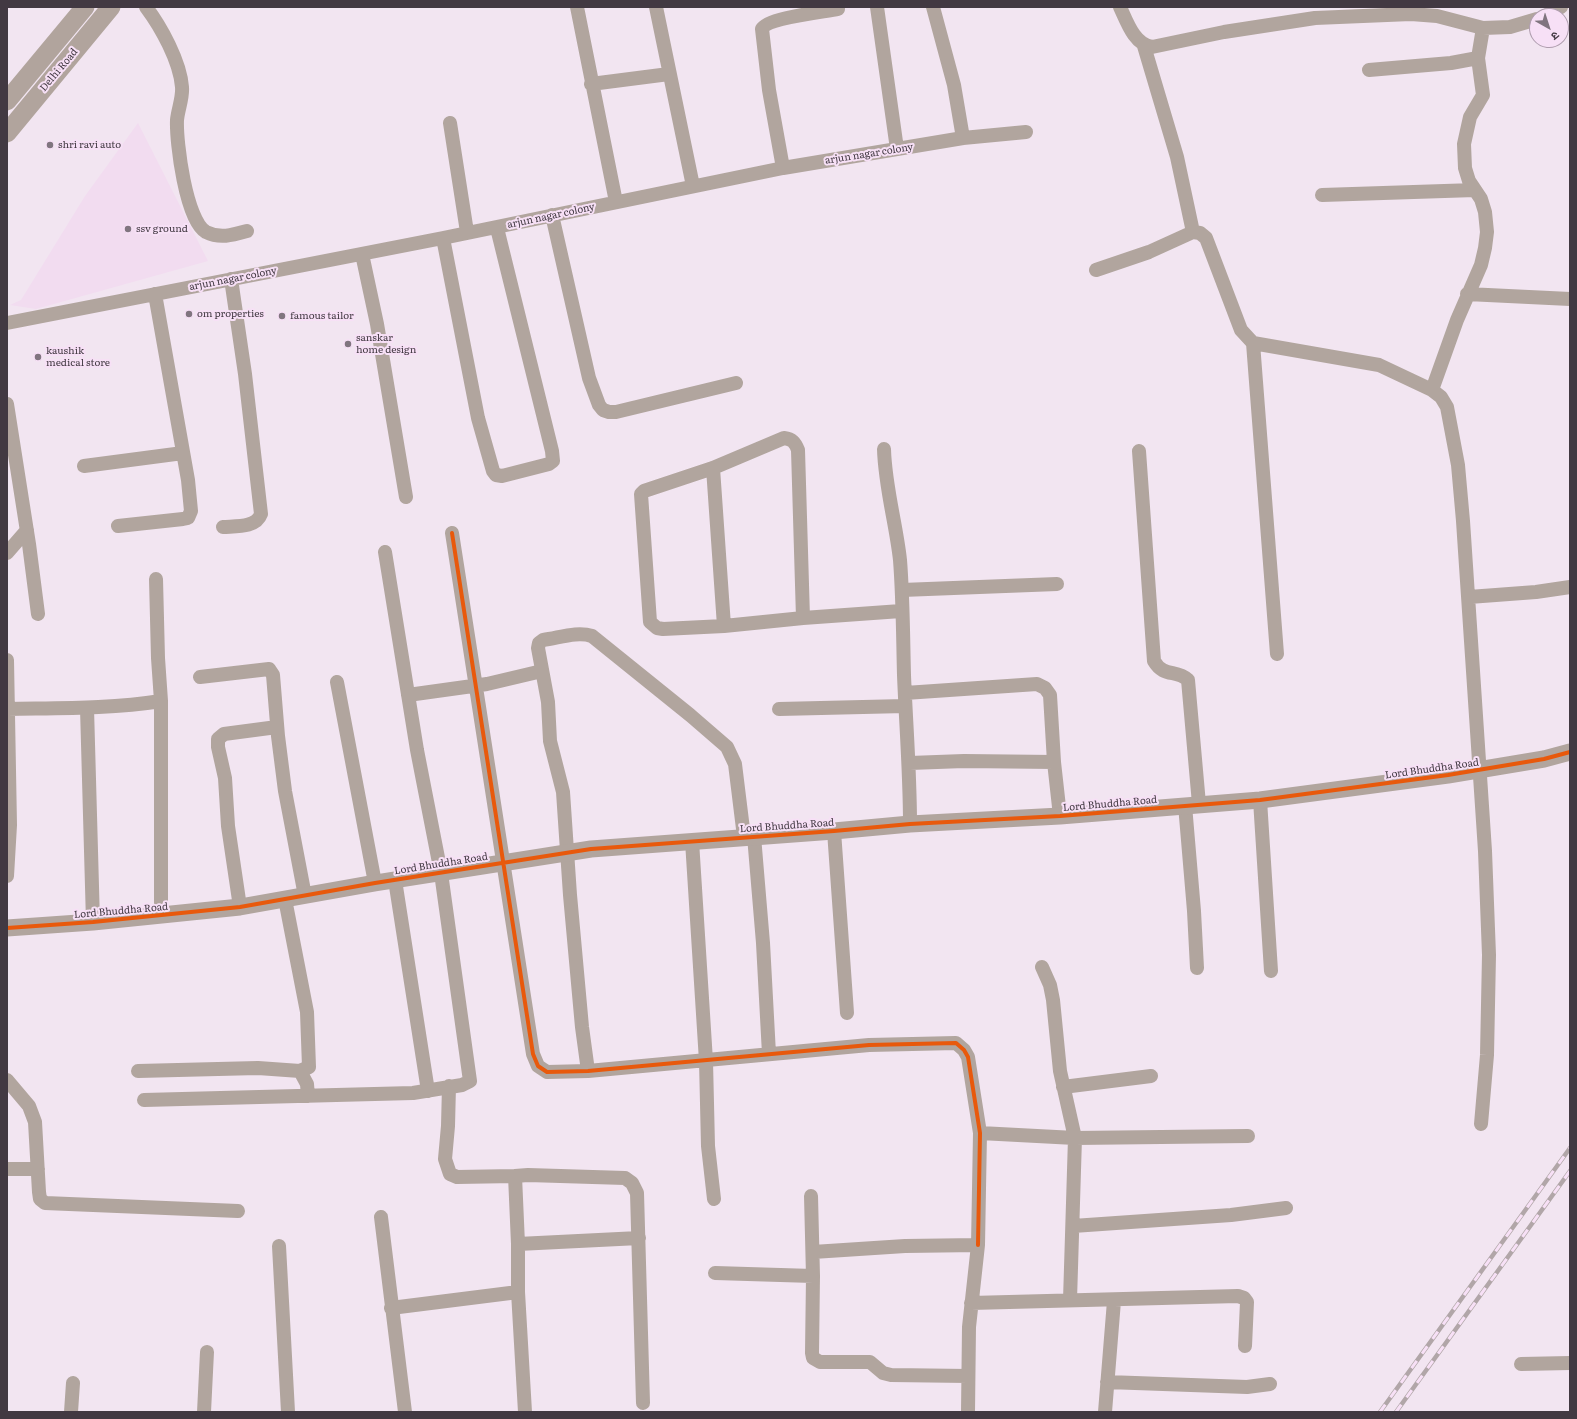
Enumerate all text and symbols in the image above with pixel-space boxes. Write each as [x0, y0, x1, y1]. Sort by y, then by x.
north arrow [1529, 8, 1569, 48]
text: उ [1548, 28, 1563, 45]
street label: Delhi Road [38, 46, 80, 94]
place label: shri ravi auto [58, 139, 121, 151]
marker: shri ravi auto [45, 140, 55, 150]
street label: arjun nagar colony [824, 141, 914, 167]
street label: arjun nagar colony [506, 201, 596, 231]
place label: ssv ground [136, 223, 188, 235]
marker: ssv ground [123, 224, 133, 234]
street label: arjun nagar colony [188, 265, 278, 293]
place label: om properties [197, 308, 264, 320]
marker: om properties [184, 309, 194, 319]
place label: famous tailor [290, 310, 354, 322]
marker: famous tailor [277, 311, 287, 321]
place label: sanskar home design [356, 332, 416, 356]
marker: sanskar home design [343, 339, 353, 349]
place label: kaushik medical store [46, 345, 110, 368]
marker: kaushik medical store [33, 352, 43, 362]
street label: Lord Bhuddha Road [1384, 756, 1480, 782]
street label: Lord Bhuddha Road [1062, 794, 1158, 814]
street label: Lord Bhuddha Road [739, 817, 835, 835]
street label: Lord Bhuddha Road [393, 851, 489, 877]
street label: Lord Bhuddha Road [73, 901, 169, 921]

